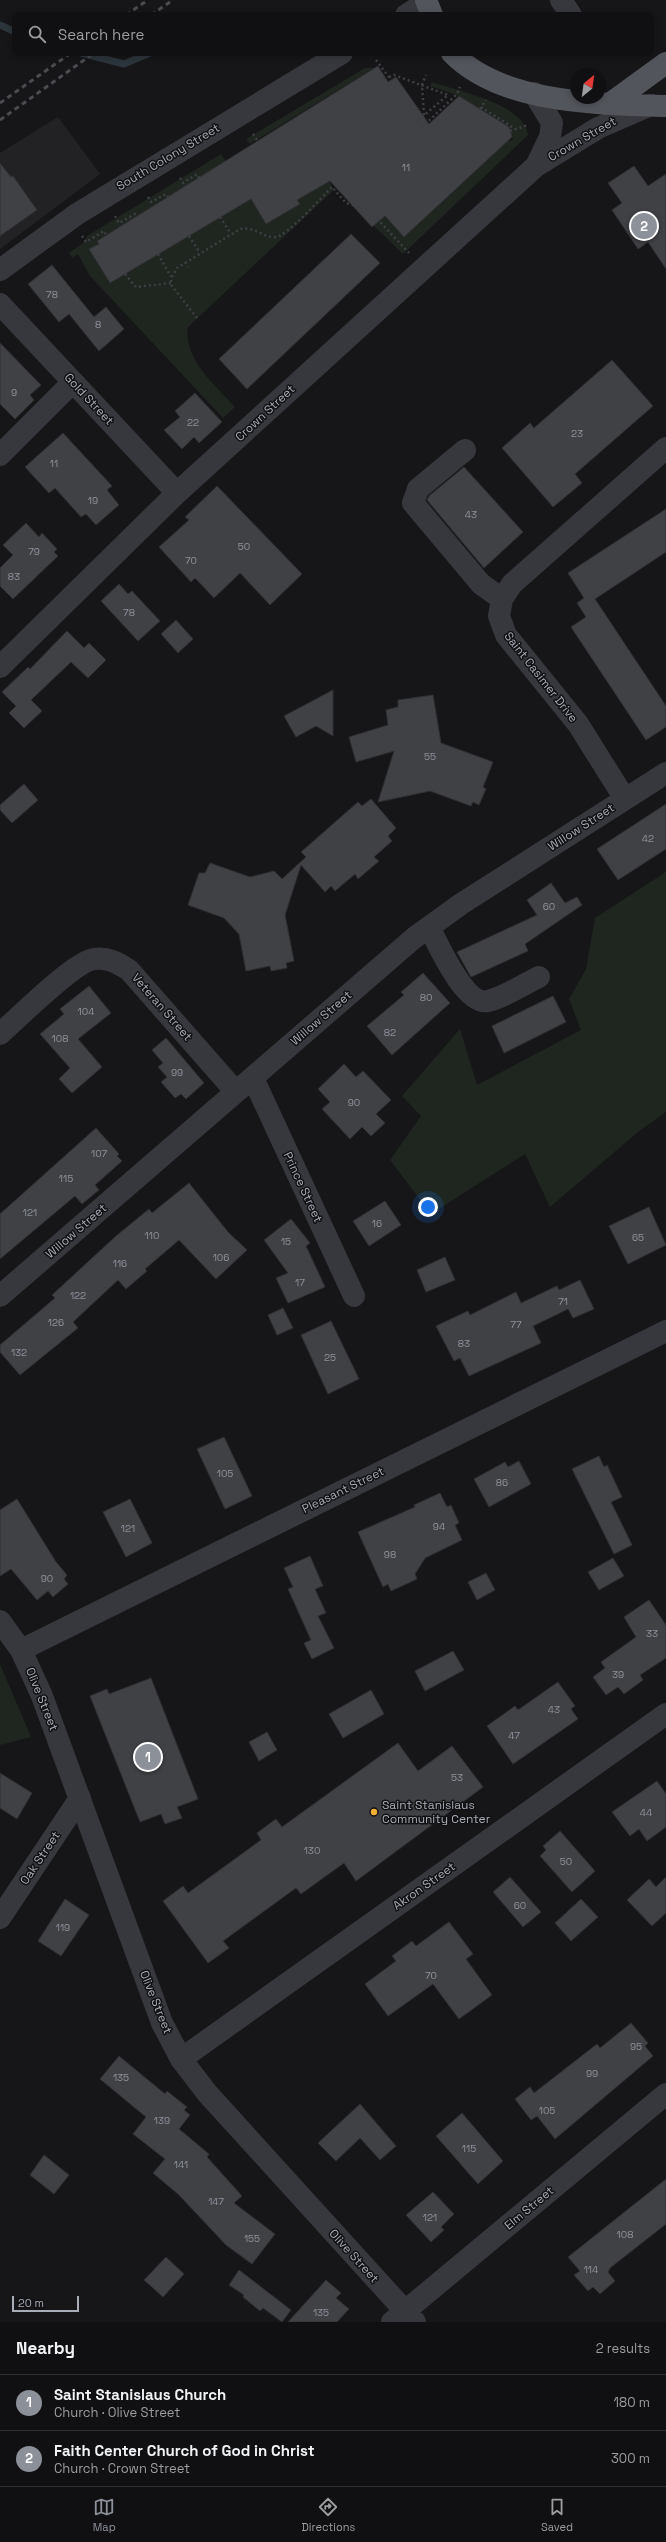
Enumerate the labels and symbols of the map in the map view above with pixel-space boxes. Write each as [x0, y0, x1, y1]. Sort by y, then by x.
north arrow [570, 68, 606, 104]
street label: Crown Street [545, 113, 619, 165]
street label: South Colony Street [113, 120, 223, 194]
house number: 11 [402, 161, 410, 174]
pin: 2 [631, 211, 657, 241]
house number: 78 [46, 288, 58, 301]
house number: 8 [95, 318, 101, 331]
street label: Gold Street [61, 369, 117, 429]
street label: Crown Street [232, 381, 298, 445]
house number: 9 [11, 386, 17, 399]
house number: 22 [187, 416, 199, 429]
house number: 23 [571, 427, 583, 440]
house number: 11 [50, 457, 58, 470]
house number: 19 [88, 494, 98, 507]
house number: 43 [465, 508, 477, 521]
house number: 50 [238, 540, 250, 553]
house number: 79 [28, 545, 40, 558]
house number: 70 [185, 554, 197, 567]
house number: 83 [8, 570, 20, 583]
house number: 78 [123, 606, 135, 619]
street label: Saint Casimer Drive [501, 629, 581, 725]
house number: 55 [424, 750, 436, 763]
street label: Willow Street [545, 800, 617, 854]
house number: 42 [642, 832, 654, 845]
house number: 60 [543, 900, 555, 913]
street label: Veteran Street [128, 970, 196, 1044]
street label: Willow Street [287, 987, 355, 1049]
house number: 80 [420, 991, 432, 1004]
house number: 104 [78, 1005, 94, 1018]
house number: 82 [384, 1026, 396, 1039]
house number: 108 [52, 1032, 68, 1045]
house number: 99 [171, 1066, 183, 1079]
house number: 90 [348, 1096, 360, 1109]
house number: 107 [91, 1147, 107, 1160]
street label: Prince Street [280, 1149, 326, 1225]
house number: 115 [59, 1172, 73, 1185]
your location [418, 1197, 438, 1217]
street label: Willow Street [42, 1200, 110, 1262]
house number: 121 [23, 1206, 37, 1219]
house number: 16 [372, 1217, 382, 1230]
house number: 110 [145, 1229, 159, 1242]
house number: 65 [632, 1231, 644, 1244]
house number: 15 [281, 1235, 291, 1248]
house number: 106 [213, 1251, 229, 1264]
house number: 116 [113, 1257, 127, 1270]
house number: 17 [295, 1276, 305, 1289]
house number: 122 [70, 1289, 86, 1302]
house number: 71 [558, 1295, 568, 1308]
house number: 126 [48, 1316, 64, 1329]
house number: 77 [510, 1318, 522, 1331]
house number: 83 [458, 1337, 470, 1350]
house number: 132 [11, 1346, 27, 1359]
house number: 25 [324, 1351, 336, 1364]
street label: Pleasant Street [299, 1463, 387, 1517]
house number: 105 [217, 1467, 233, 1480]
house number: 86 [496, 1476, 508, 1489]
house number: 94 [433, 1520, 445, 1533]
house number: 121 [121, 1522, 135, 1535]
house number: 98 [384, 1548, 396, 1561]
house number: 90 [41, 1572, 53, 1585]
house number: 33 [646, 1627, 658, 1640]
street label: Olive Street [22, 1665, 62, 1733]
house number: 39 [612, 1668, 624, 1681]
house number: 43 [548, 1703, 560, 1716]
house number: 47 [508, 1729, 520, 1742]
pin: 1 [135, 1742, 161, 1772]
house number: 53 [451, 1771, 463, 1784]
place label: Saint Stanislaus Community Center [382, 1797, 491, 1827]
house number: 44 [640, 1806, 652, 1819]
marker: Saint Stanislaus Community Center [369, 1807, 379, 1817]
street label: Oak Street [16, 1828, 64, 1888]
house number: 130 [304, 1844, 320, 1857]
house number: 50 [560, 1855, 572, 1868]
street label: Akron Street [390, 1859, 458, 1913]
house number: 60 [514, 1899, 526, 1912]
house number: 119 [56, 1921, 70, 1934]
street label: Olive Street [136, 1968, 176, 2036]
house number: 70 [425, 1969, 437, 1982]
house number: 95 [630, 2040, 642, 2053]
house number: 99 [586, 2067, 598, 2080]
house number: 135 [113, 2071, 129, 2084]
house number: 105 [539, 2104, 555, 2117]
house number: 139 [154, 2114, 170, 2127]
house number: 115 [462, 2142, 476, 2155]
house number: 141 [174, 2158, 188, 2171]
street label: Elm Street [501, 2183, 557, 2233]
house number: 147 [208, 2195, 224, 2208]
house number: 121 [423, 2211, 437, 2224]
street label: Olive Street [326, 2226, 382, 2286]
house number: 108 [617, 2228, 633, 2241]
house number: 155 [244, 2232, 260, 2245]
house number: 114 [584, 2263, 598, 2276]
scale bar [12, 2294, 79, 2313]
house number: 135 [313, 2306, 329, 2319]

